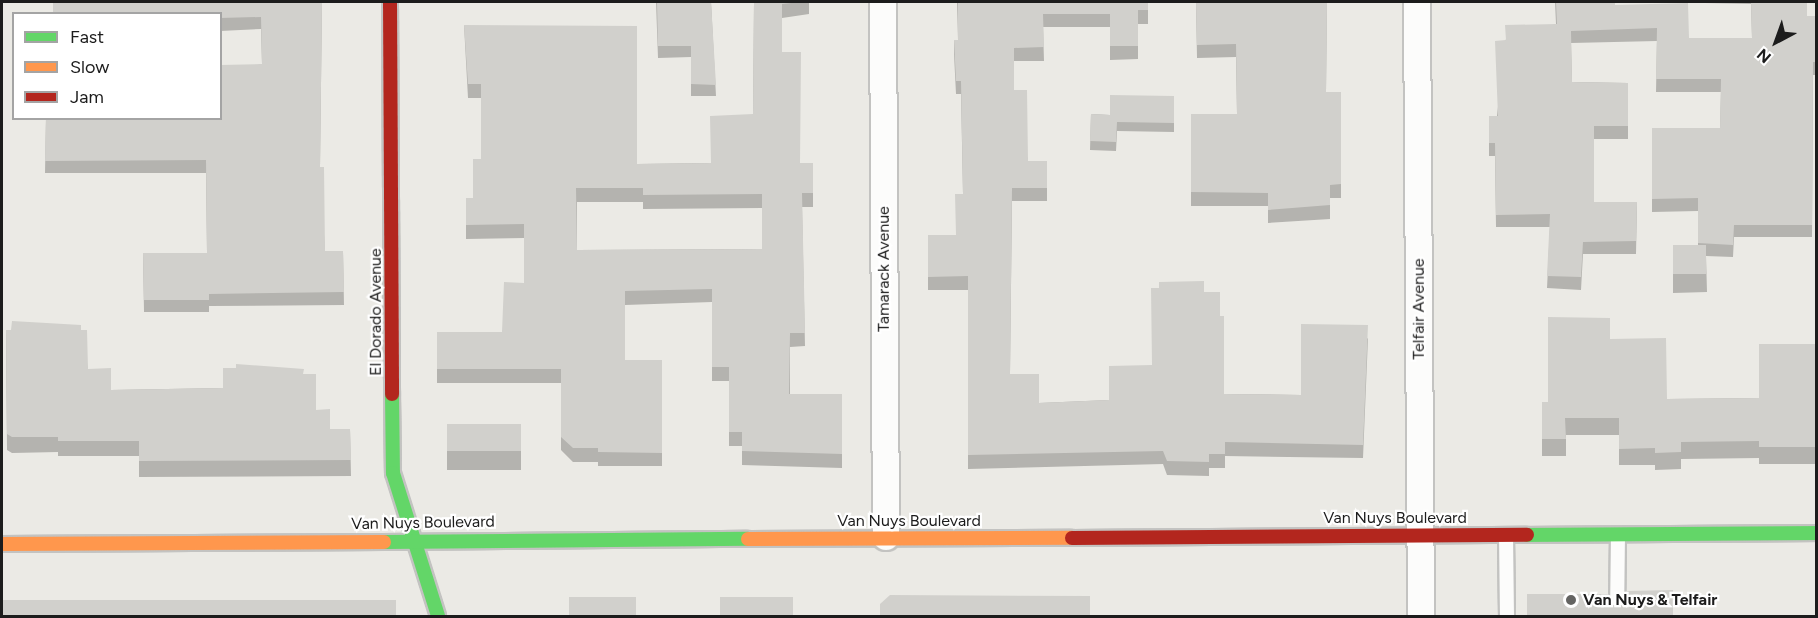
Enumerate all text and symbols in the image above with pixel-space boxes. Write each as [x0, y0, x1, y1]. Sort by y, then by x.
legend [12, 12, 222, 120]
north arrow [1746, 12, 1806, 72]
text: Fast [70, 26, 104, 48]
text: N [1753, 45, 1775, 67]
text: Slow [70, 56, 109, 78]
text: Jam [70, 86, 104, 108]
street label: Tamarack Avenue [874, 206, 894, 332]
street label: El Dorado Avenue [366, 248, 386, 376]
street label: Telfair Avenue [1409, 258, 1429, 360]
street label: Van Nuys Boulevard [1323, 508, 1467, 528]
street label: Van Nuys Boulevard [837, 511, 981, 531]
street label: Van Nuys Boulevard [351, 512, 495, 534]
place label: Van Nuys & Telfair [1583, 590, 1717, 610]
marker: Van Nuys & Telfair [1564, 593, 1578, 607]

